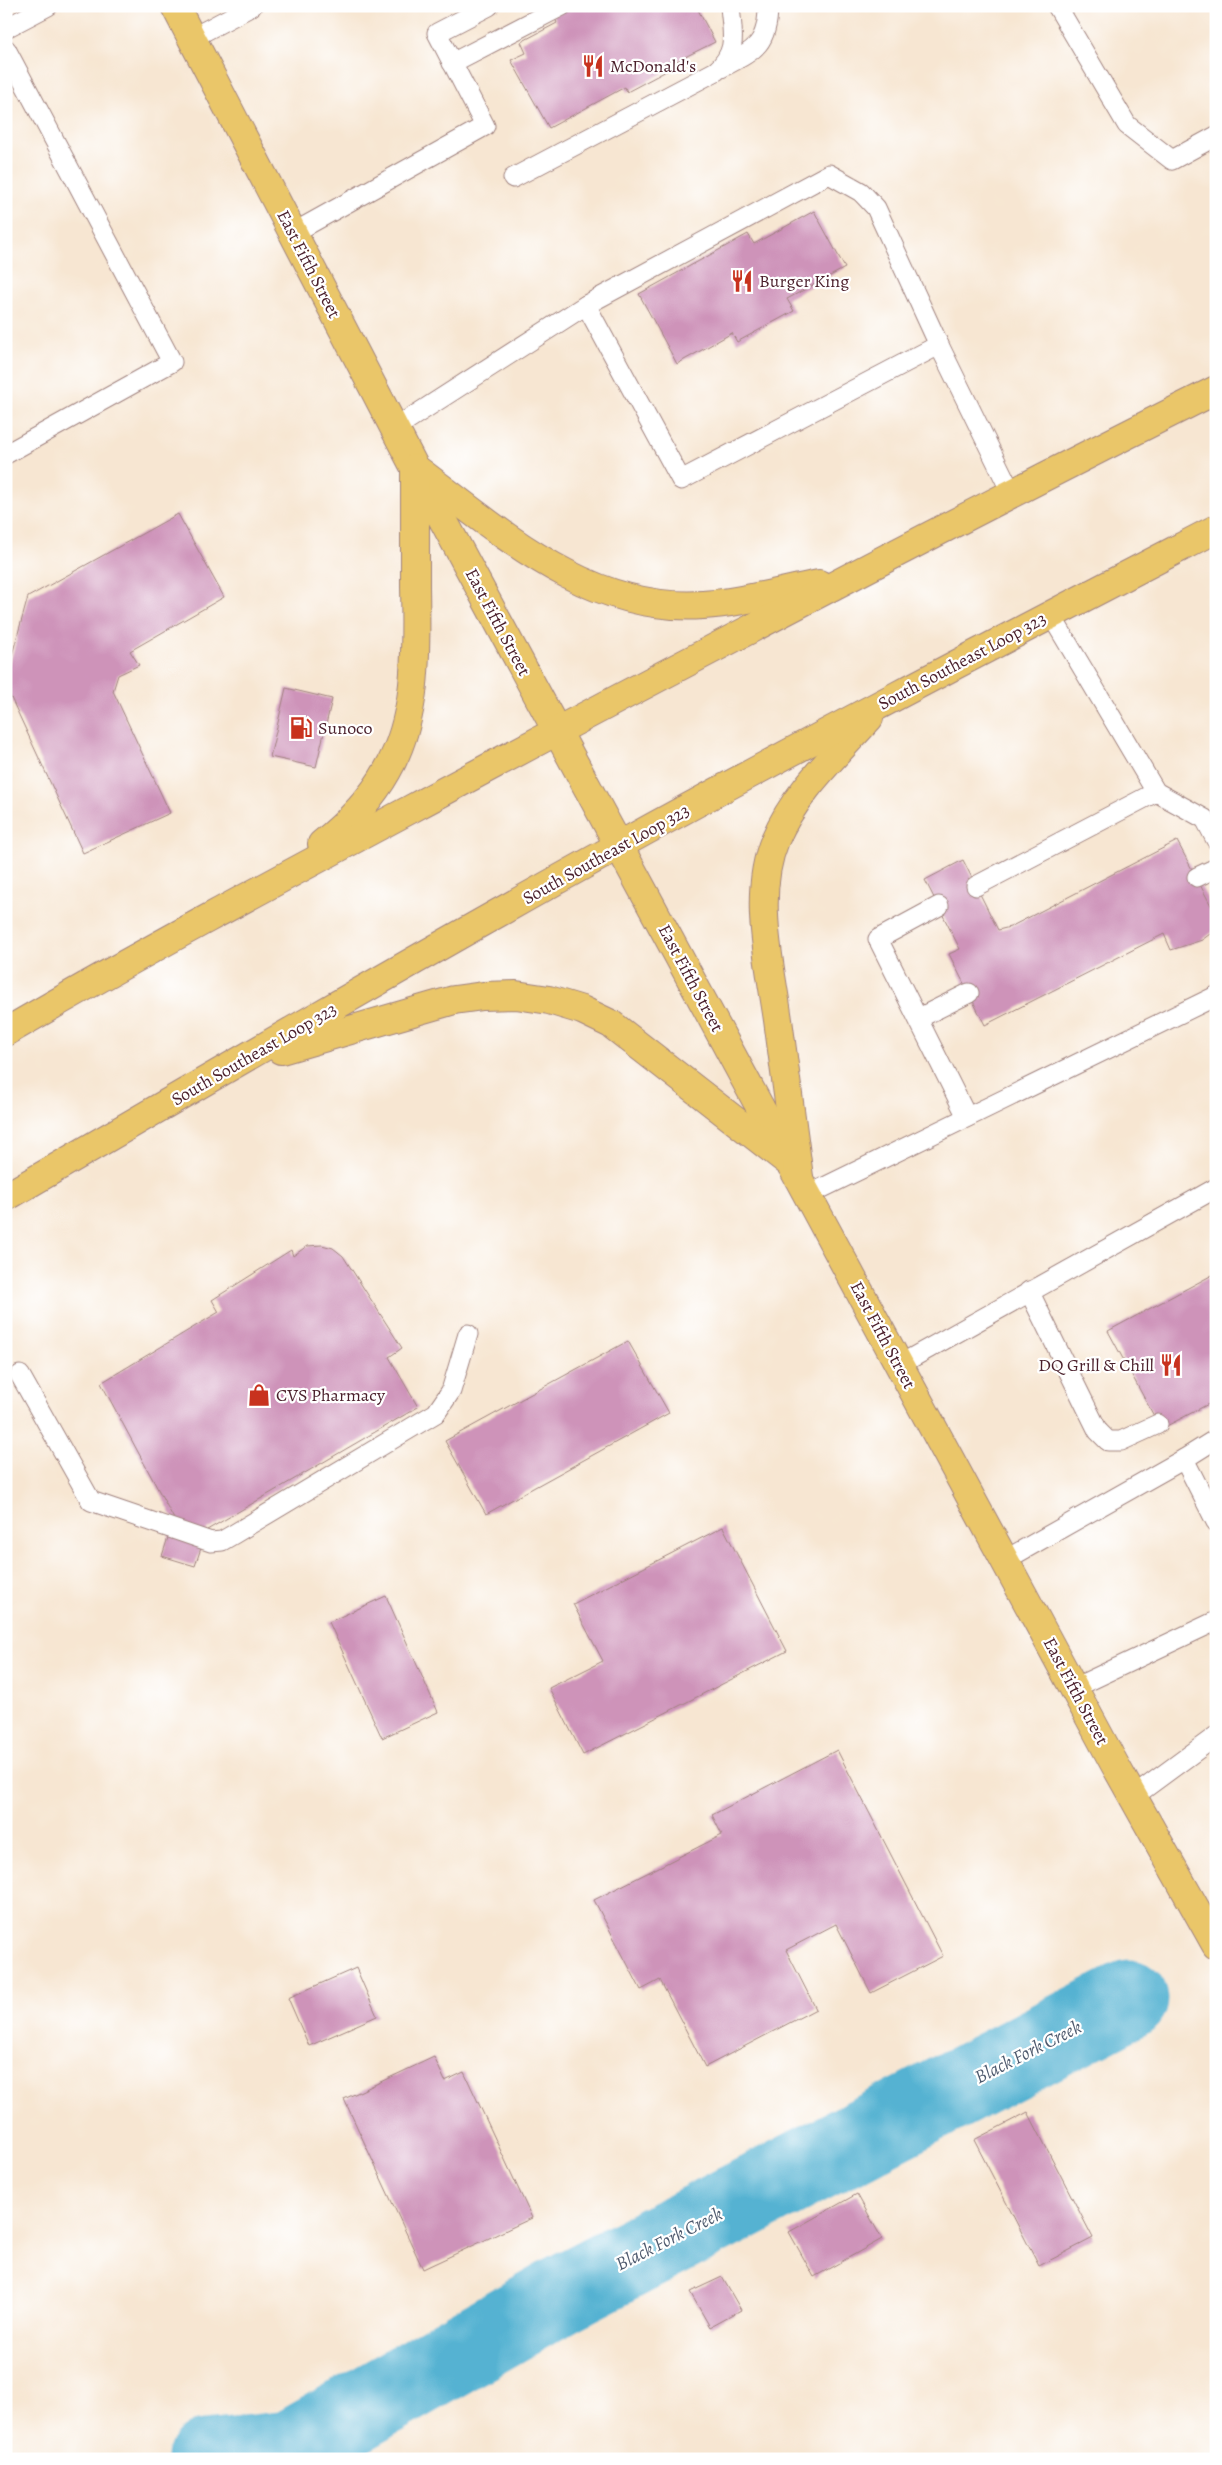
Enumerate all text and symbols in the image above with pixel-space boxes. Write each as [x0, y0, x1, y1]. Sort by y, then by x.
restaurant icon: McDonald's [580, 53, 606, 79]
place label: McDonald's [610, 54, 696, 78]
street label: East Fifth Street [271, 206, 347, 322]
restaurant icon: Burger King [729, 268, 755, 294]
place label: Burger King [759, 269, 849, 293]
street label: East Fifth Street [460, 564, 536, 680]
street label: South Southeast Loop 323 [874, 606, 1050, 716]
fuel station icon: Sunoco [288, 715, 314, 741]
place label: Sunoco [318, 716, 372, 740]
street label: South Southeast Loop 323 [518, 798, 694, 910]
street label: East Fifth Street [653, 920, 729, 1036]
street label: South Southeast Loop 323 [167, 997, 341, 1111]
street label: East Fifth Street [845, 1277, 921, 1393]
restaurant icon: DQ Grill & Chill [1158, 1352, 1184, 1378]
place label: DQ Grill & Chill [1038, 1353, 1155, 1377]
shop icon: CVS Pharmacy [246, 1382, 272, 1408]
place label: CVS Pharmacy [276, 1383, 386, 1407]
street label: East Fifth Street [1038, 1633, 1114, 1749]
water label: Black Fork Creek [970, 2014, 1086, 2090]
water label: Black Fork Creek [611, 2201, 727, 2277]

